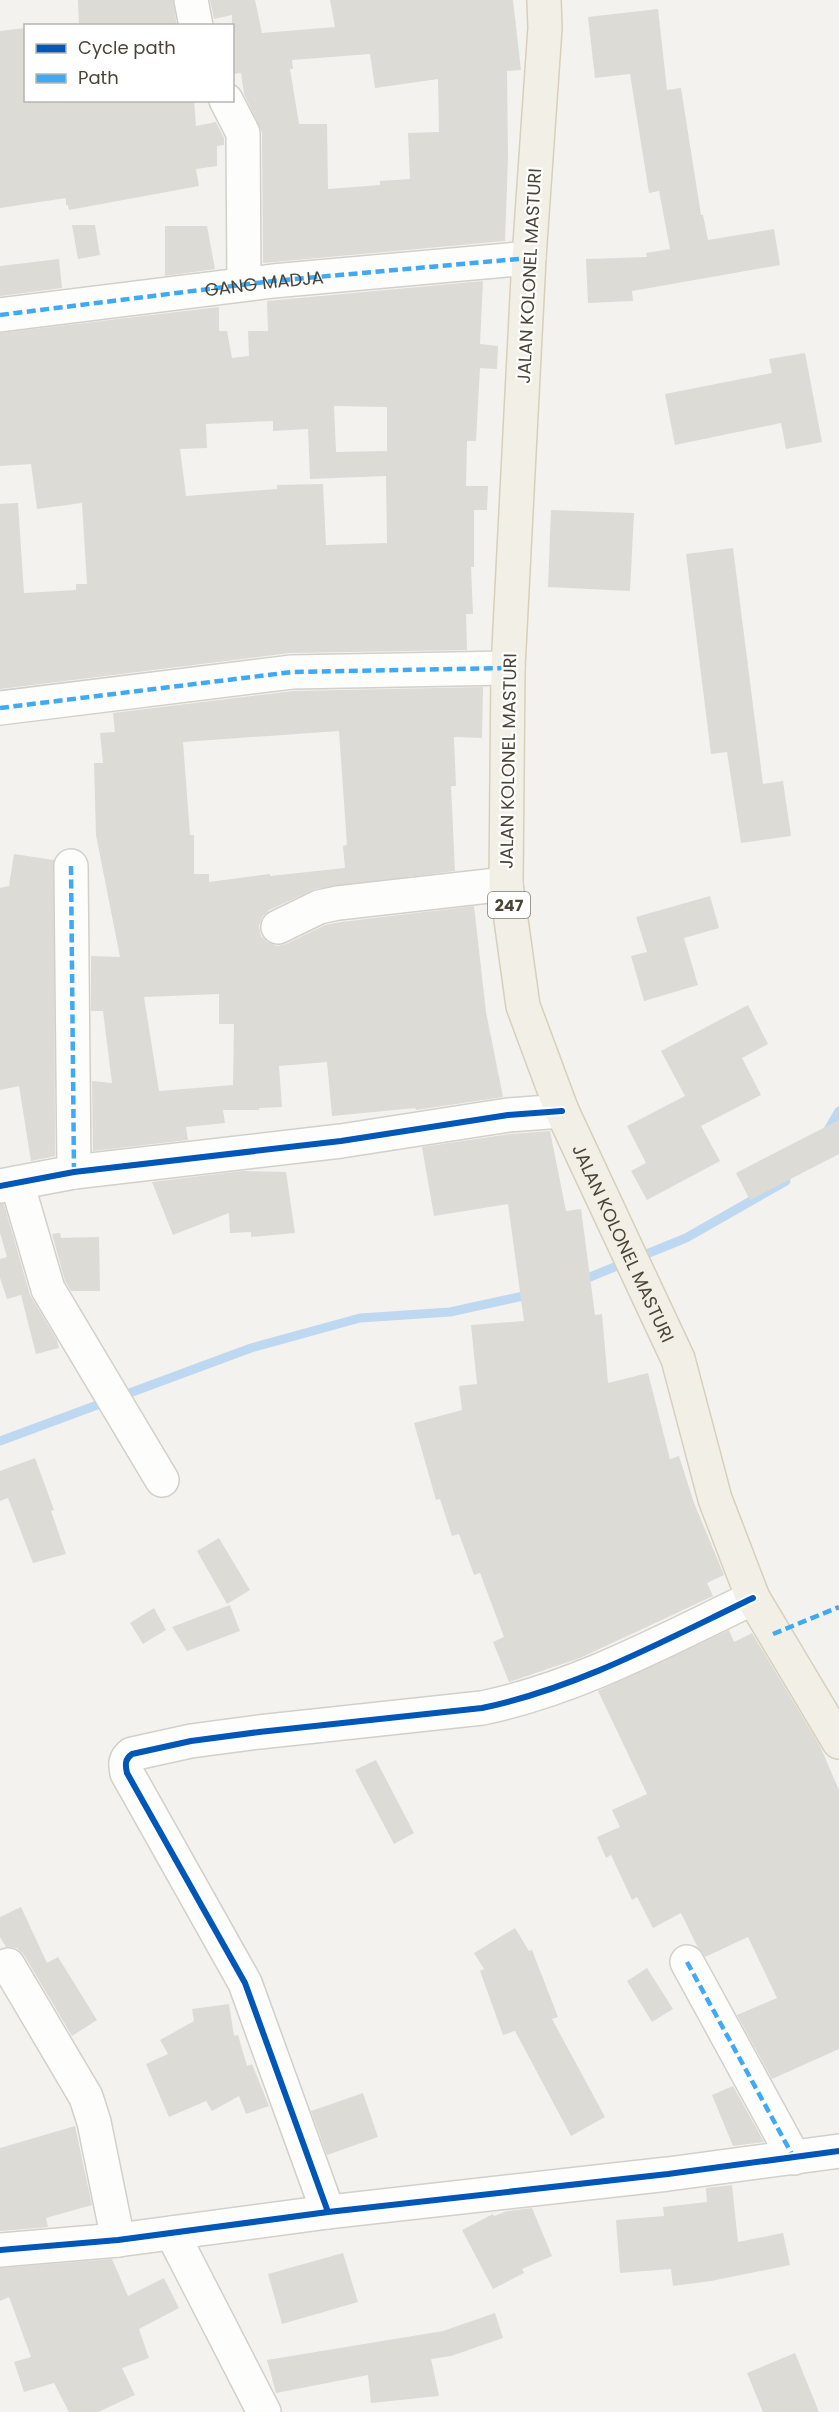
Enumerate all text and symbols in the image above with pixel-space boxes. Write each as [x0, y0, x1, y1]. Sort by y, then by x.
legend [24, 24, 234, 102]
text: Cycle path [78, 35, 176, 60]
text: Path [78, 65, 119, 90]
street label: JALAN KOLONEL MASTURI [511, 168, 547, 384]
street label: GANG MADJA [203, 264, 325, 302]
street label: JALAN KOLONEL MASTURI [494, 653, 522, 869]
road number: 247 [488, 892, 530, 918]
street label: JALAN KOLONEL MASTURI [567, 1140, 681, 1346]

